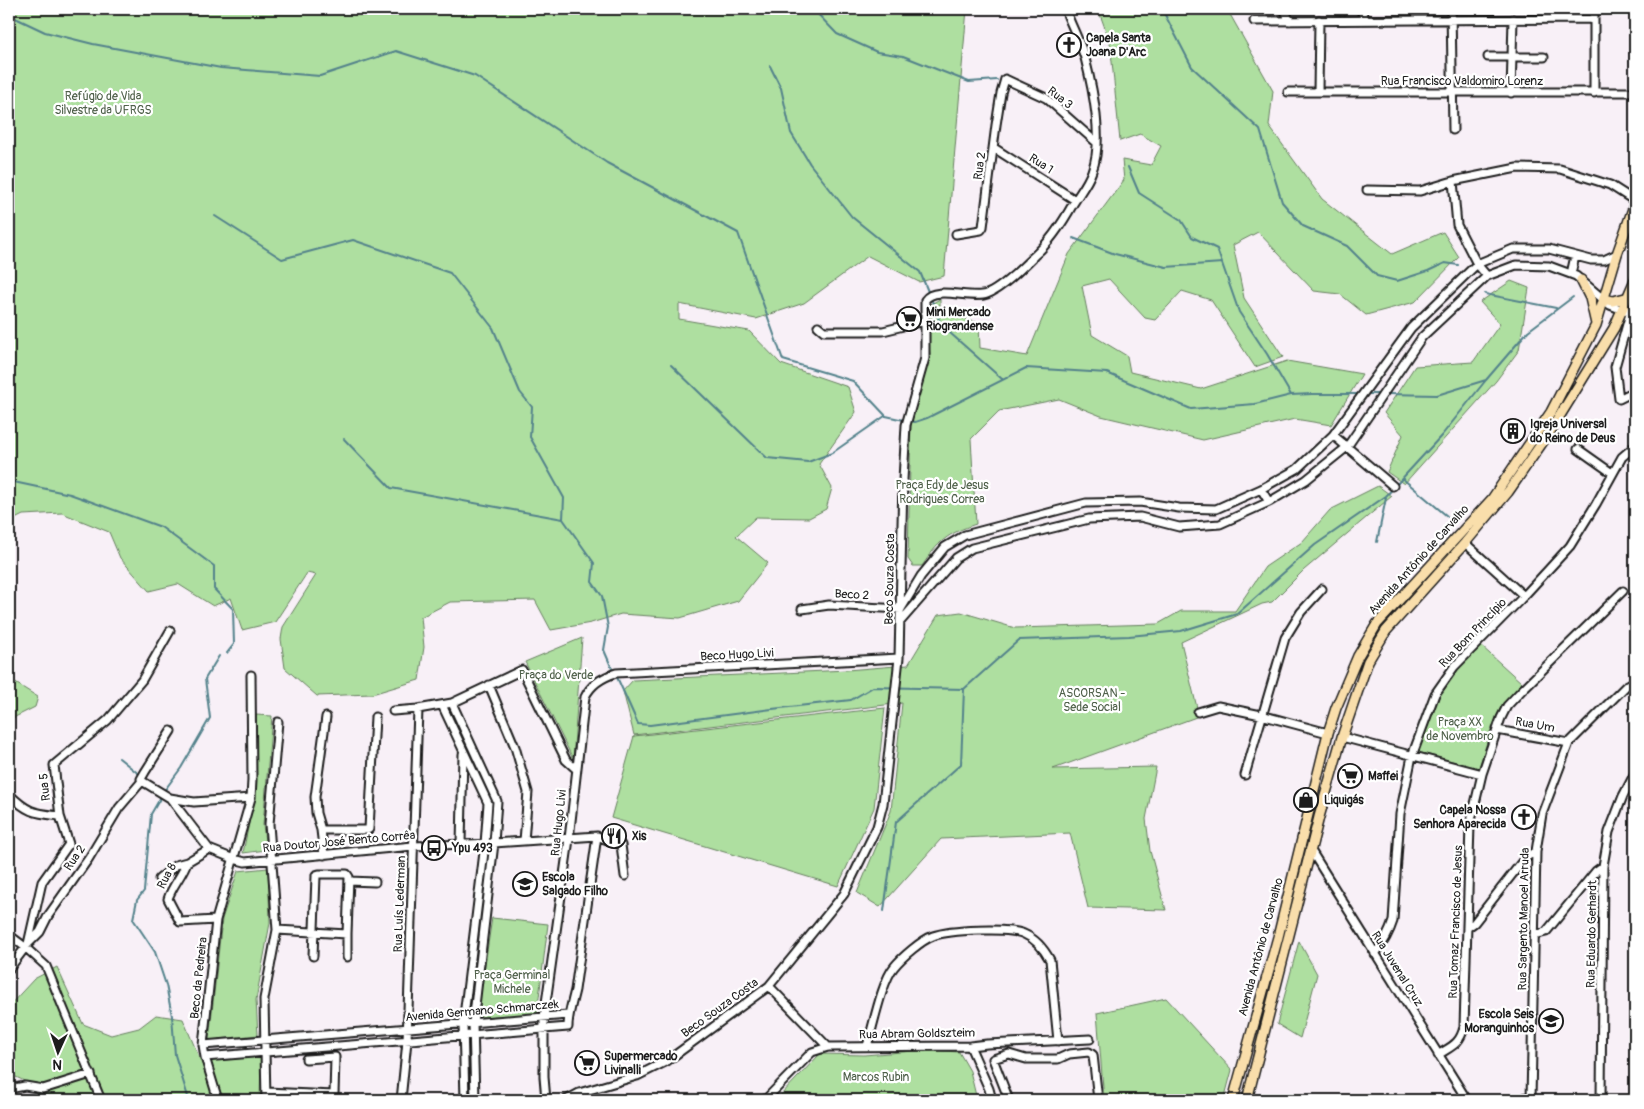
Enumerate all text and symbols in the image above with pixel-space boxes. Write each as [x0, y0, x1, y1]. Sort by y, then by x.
place label: Capela Santa Joana D'Arc [1086, 31, 1151, 60]
church icon: Capela Santa Joana D'Arc [1056, 32, 1082, 58]
street label: Rua Francisco Valdomiro Lorenz [1381, 74, 1543, 89]
street label: Rua 3 [1044, 84, 1076, 113]
park label: Refúgio de Vida Silvestre da UFRGS [54, 89, 152, 118]
street label: Rua 2 [971, 151, 989, 181]
street label: Rua 1 [1026, 151, 1056, 177]
place label: Mini Mercado Riograndense [926, 305, 994, 334]
supermarket icon: Mini Mercado Riograndense [896, 306, 922, 332]
place label: Igreja Universal do Reino de Deus [1530, 417, 1616, 446]
building icon: Igreja Universal do Reino de Deus [1500, 418, 1526, 444]
park label: Praça Edy de Jesus Rodrigues Correa [895, 478, 989, 507]
street label: Avenida Antônio de Carvalho [1366, 502, 1473, 618]
street label: Beco Souza Costa [882, 533, 898, 625]
street label: Beco 2 [834, 587, 870, 603]
street label: Rua Bom Princípio [1436, 595, 1510, 671]
street label: Beco Hugo Livi [700, 646, 774, 664]
park label: Praça do Verde [519, 668, 593, 683]
park label: ASCORSAN - Sede Social [1059, 686, 1125, 715]
street label: Rua Um [1514, 714, 1556, 736]
park label: Praça XX de Novembro [1426, 715, 1494, 744]
supermarket icon: Maffei [1337, 763, 1363, 789]
place label: Maffei [1368, 769, 1398, 784]
street label: Rua 5 [36, 772, 54, 802]
shop icon: Liquigás [1293, 787, 1319, 813]
street label: Rua Hugo Livi [548, 789, 570, 857]
place label: Liquigás [1324, 793, 1364, 808]
place label: Capela Nossa Senhora Aparecida [1413, 803, 1506, 832]
church icon: Capela Nossa Senhora Aparecida [1511, 804, 1537, 830]
restaurant icon: Xis [601, 823, 627, 849]
street label: Rua Doutor José Bento Corrêa [262, 828, 416, 856]
place label: Xis [632, 829, 647, 844]
bus stop icon: Ypu 493 [421, 835, 447, 861]
place label: Ypu 493 [451, 841, 493, 856]
street label: Rua 2 [61, 842, 89, 874]
street label: Rua Tomaz Francisco de Jesus [1446, 844, 1466, 999]
street label: Rua Sargento Manoel Arruda [1515, 847, 1533, 991]
street label: Rua Luís Lederman [391, 855, 409, 953]
street label: Rua 8 [154, 860, 180, 892]
place label: Escola Salgado Filho [542, 870, 609, 899]
school or university icon: Escola Salgado Filho [512, 871, 538, 897]
street label: Avenida Antônio de Carvalho [1235, 876, 1287, 1018]
street label: Rua Eduardo Gerhardt [1584, 880, 1600, 988]
street label: Rua Juvenal Cruz [1368, 929, 1426, 1009]
street label: Beco da Pedreira [187, 936, 211, 1020]
park label: Praça Germinal Michele [474, 968, 550, 997]
street label: Beco Souza Costa [679, 975, 762, 1041]
street label: Avenida Germano Schmarczek [405, 997, 559, 1025]
place label: Escola Seis Moranguinhos [1464, 1007, 1535, 1036]
school or university icon: Escola Seis Moranguinhos [1538, 1008, 1564, 1034]
street label: Rua Abram Goldszteim [859, 1025, 975, 1043]
north arrow [32, 1026, 82, 1076]
place label: Supermercado Livinalli [604, 1049, 678, 1078]
supermarket icon: Supermercado Livinalli [574, 1050, 600, 1076]
text: N [52, 1056, 63, 1073]
park label: Marcos Rubin [843, 1070, 910, 1085]

